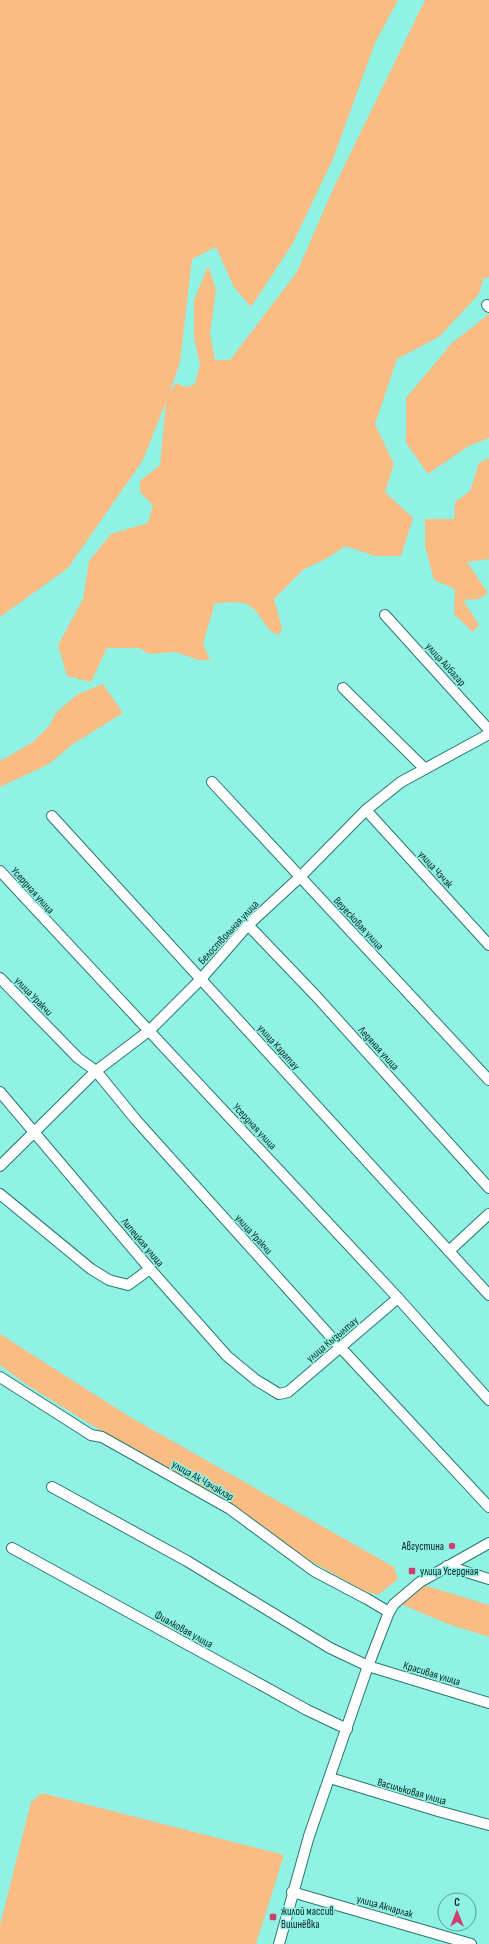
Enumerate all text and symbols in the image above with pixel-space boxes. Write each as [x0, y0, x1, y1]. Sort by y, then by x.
street label: улица Айбагар [423, 640, 469, 689]
street label: улица Чэчэк [415, 848, 456, 891]
street label: Усердная улица [8, 864, 57, 916]
street label: Вересковая улица [331, 894, 386, 953]
street label: Белоствольная улица [195, 898, 261, 967]
street label: улица Уракчи [12, 974, 56, 1019]
street label: улица Каратау [255, 1022, 303, 1073]
street label: Ледяная улица [355, 1023, 402, 1073]
street label: Усердная улица [230, 1101, 279, 1152]
street label: улица Уракчи [232, 1212, 275, 1257]
street label: Липецкая улица [118, 1215, 167, 1269]
street label: улица Кызылтау [304, 1313, 362, 1365]
street label: улица Ак Чэчэклэр [169, 1457, 236, 1503]
place label: Августина [401, 1540, 444, 1553]
marker: Августина [447, 1541, 457, 1551]
place label: улица Усердная [420, 1565, 478, 1578]
marker: улица Усердная [407, 1566, 417, 1576]
street label: Фиалковая улица [152, 1608, 215, 1651]
street label: Красивая улица [402, 1659, 462, 1688]
street label: Васильковая улица [376, 1775, 448, 1808]
street label: улица Акчарлак [355, 1892, 415, 1921]
north arrow [437, 1892, 477, 1932]
text: С [454, 1896, 460, 1909]
place label: жилой массив Вишнёвка [281, 1905, 334, 1931]
marker: жилой массив Вишнёвка [268, 1912, 278, 1922]

